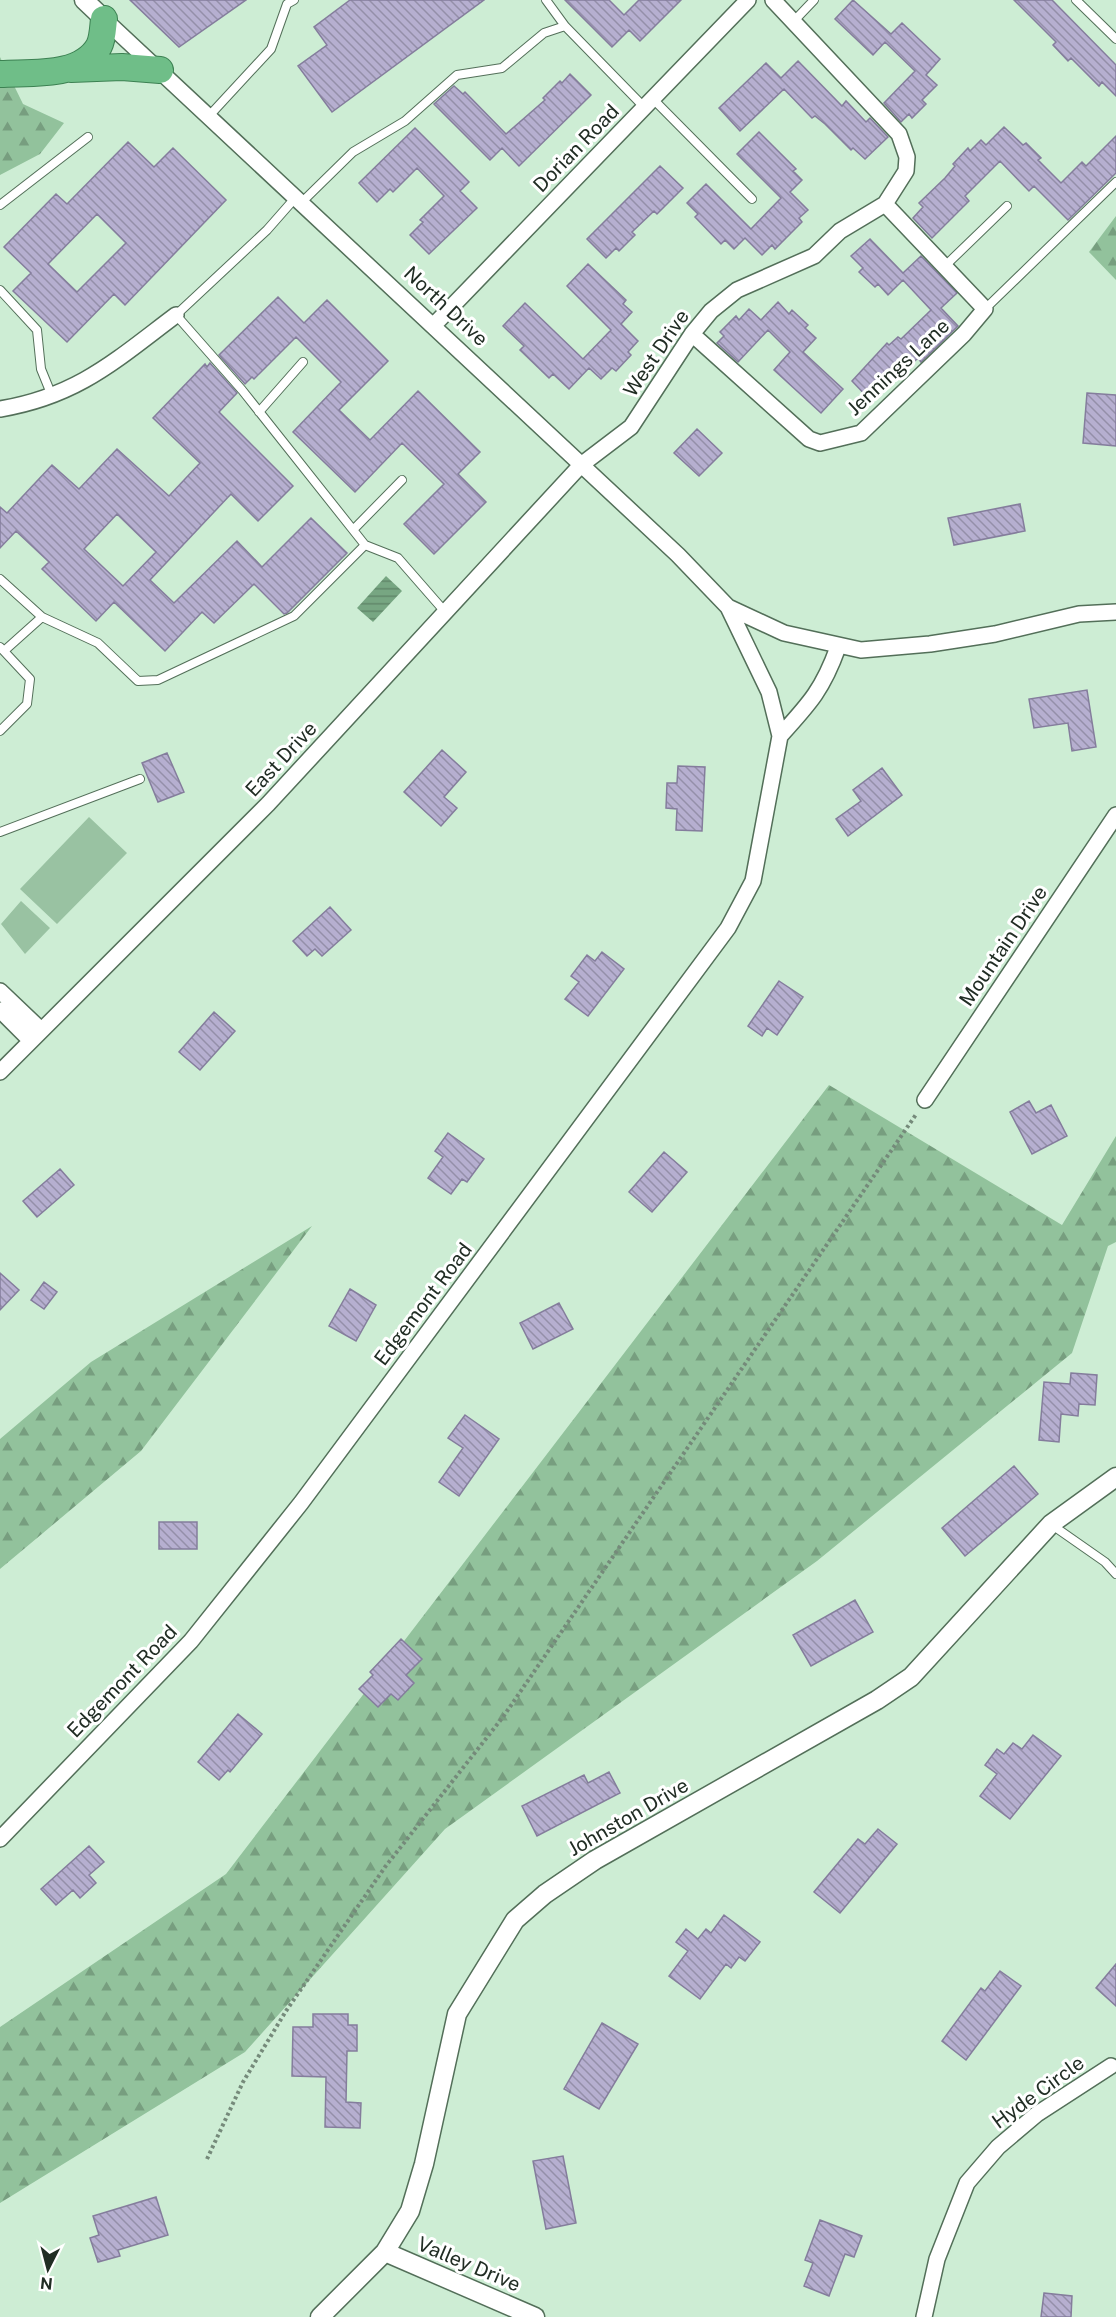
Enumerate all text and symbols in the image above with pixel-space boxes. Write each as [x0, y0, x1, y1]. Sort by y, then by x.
street label: Dorian Road [528, 99, 624, 197]
street label: North Drive [399, 261, 493, 351]
street label: West Drive [618, 305, 694, 401]
street label: Jennings Lane [842, 314, 954, 420]
street label: East Drive [240, 717, 322, 801]
street label: Mountain Drive [954, 881, 1052, 1011]
street label: Edgemont Road [369, 1238, 477, 1370]
street label: Edgemont Road [62, 1620, 182, 1742]
street label: Johnston Drive [564, 1773, 692, 1861]
street label: Hyde Circle [987, 2051, 1089, 2133]
street label: Valley Drive [414, 2232, 524, 2296]
north arrow [18, 2239, 78, 2299]
text: N [39, 2273, 54, 2294]

